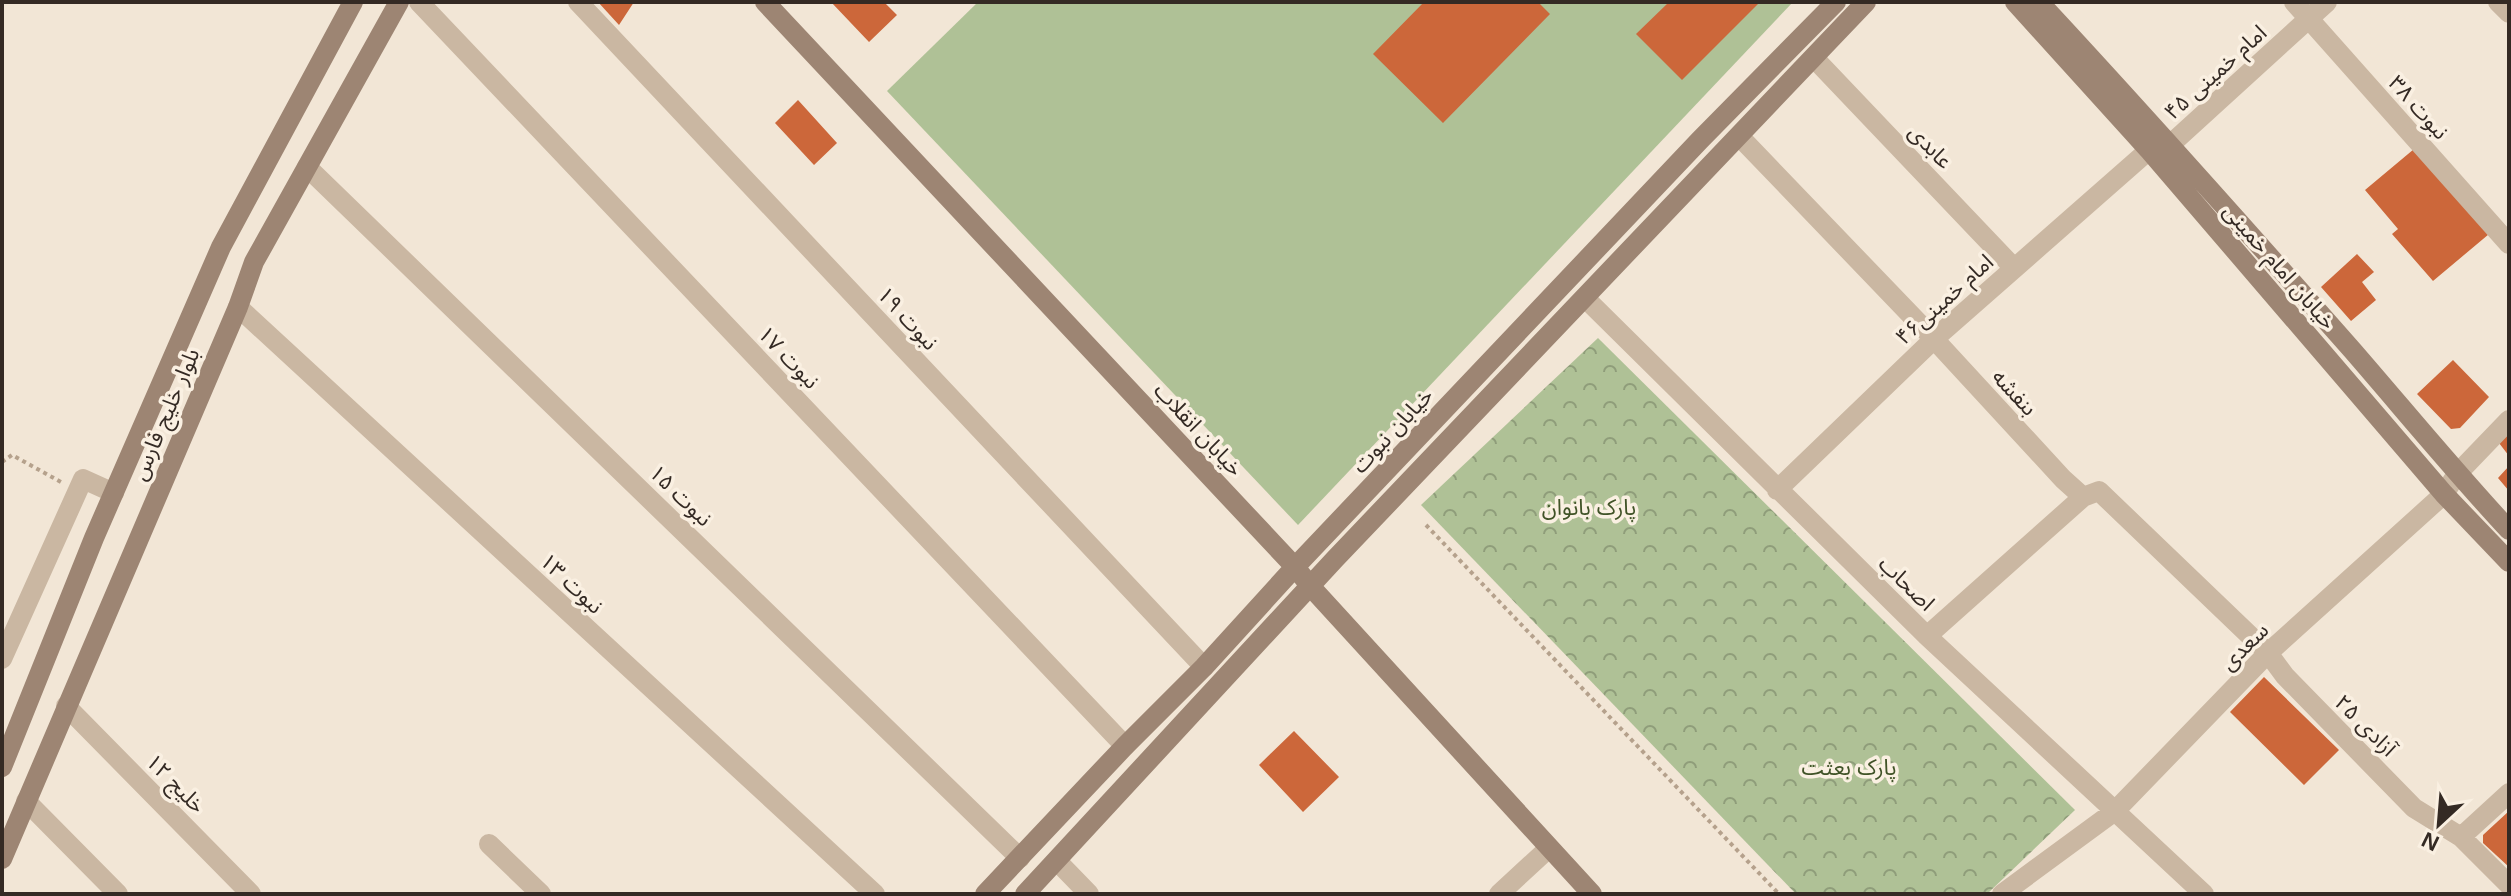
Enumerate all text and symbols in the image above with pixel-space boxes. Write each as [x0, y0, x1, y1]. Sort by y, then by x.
street label: امام خمینی ۴۵ [2159, 20, 2274, 128]
street label: نبوت ۳۸ [2384, 70, 2454, 144]
street label: عابدی [1904, 119, 1958, 174]
street label: خیابان امام خمینی [2215, 198, 2341, 337]
street label: امام خمینی۴۶ [1890, 249, 2001, 353]
street label: نبوت ۱۹ [872, 282, 943, 355]
street label: نبوت ۱۷ [753, 321, 824, 394]
street label: بلوار خلیج فارس [126, 345, 208, 485]
street label: بنفشه [1987, 364, 2042, 421]
street label: خیابان انقلاب [1149, 378, 1248, 481]
street label: خیابان نبوت [1347, 383, 1438, 478]
street label: نبوت ۱۵ [644, 460, 717, 531]
park label: پارک بانوان [1542, 495, 1636, 522]
street label: نبوت ۱۳ [535, 548, 608, 619]
street label: اصحاب [1874, 551, 1940, 616]
street label: سعدی [2215, 617, 2273, 675]
street label: آزادی ۲۵ [2329, 689, 2403, 763]
street label: خلیج ۱۲ [138, 749, 210, 821]
park label: پارک بعثت [1801, 755, 1897, 782]
north arrow [2399, 784, 2479, 864]
text: N [2418, 827, 2443, 856]

